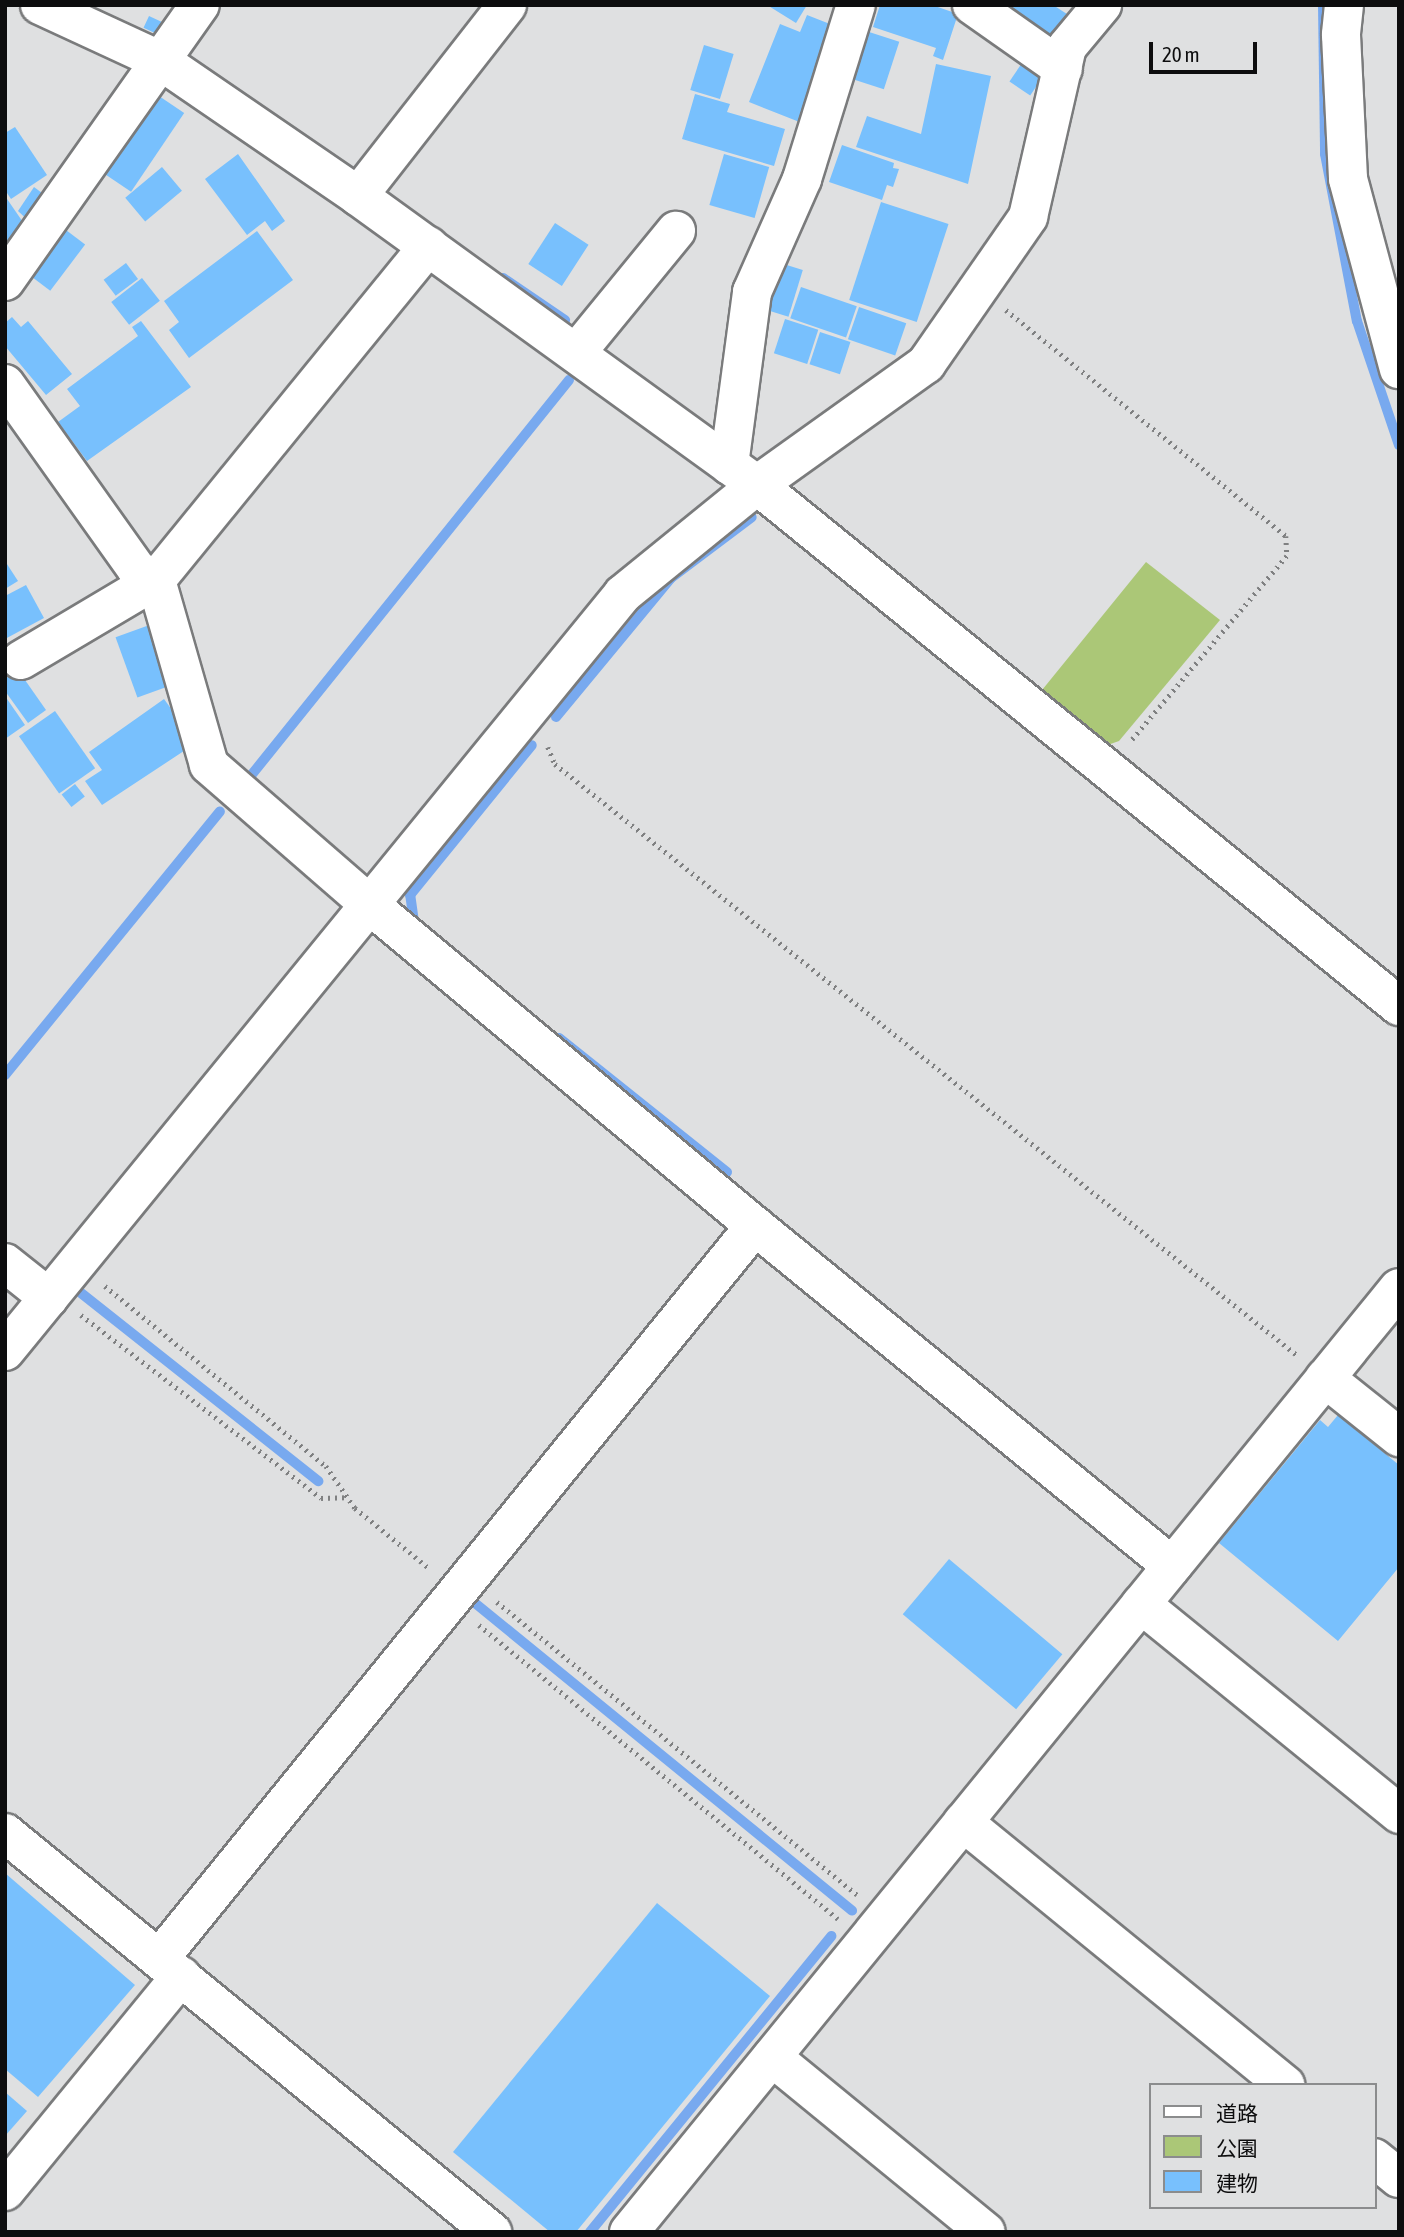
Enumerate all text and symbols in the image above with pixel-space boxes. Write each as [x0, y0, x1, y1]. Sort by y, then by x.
scale bar [1152, 28, 1260, 72]
text: 20 m [1162, 42, 1200, 66]
legend [1148, 2083, 1376, 2209]
text: 道路 [1216, 2101, 1258, 2125]
text: 公園 [1216, 2136, 1258, 2160]
text: 建物 [1216, 2171, 1258, 2195]

